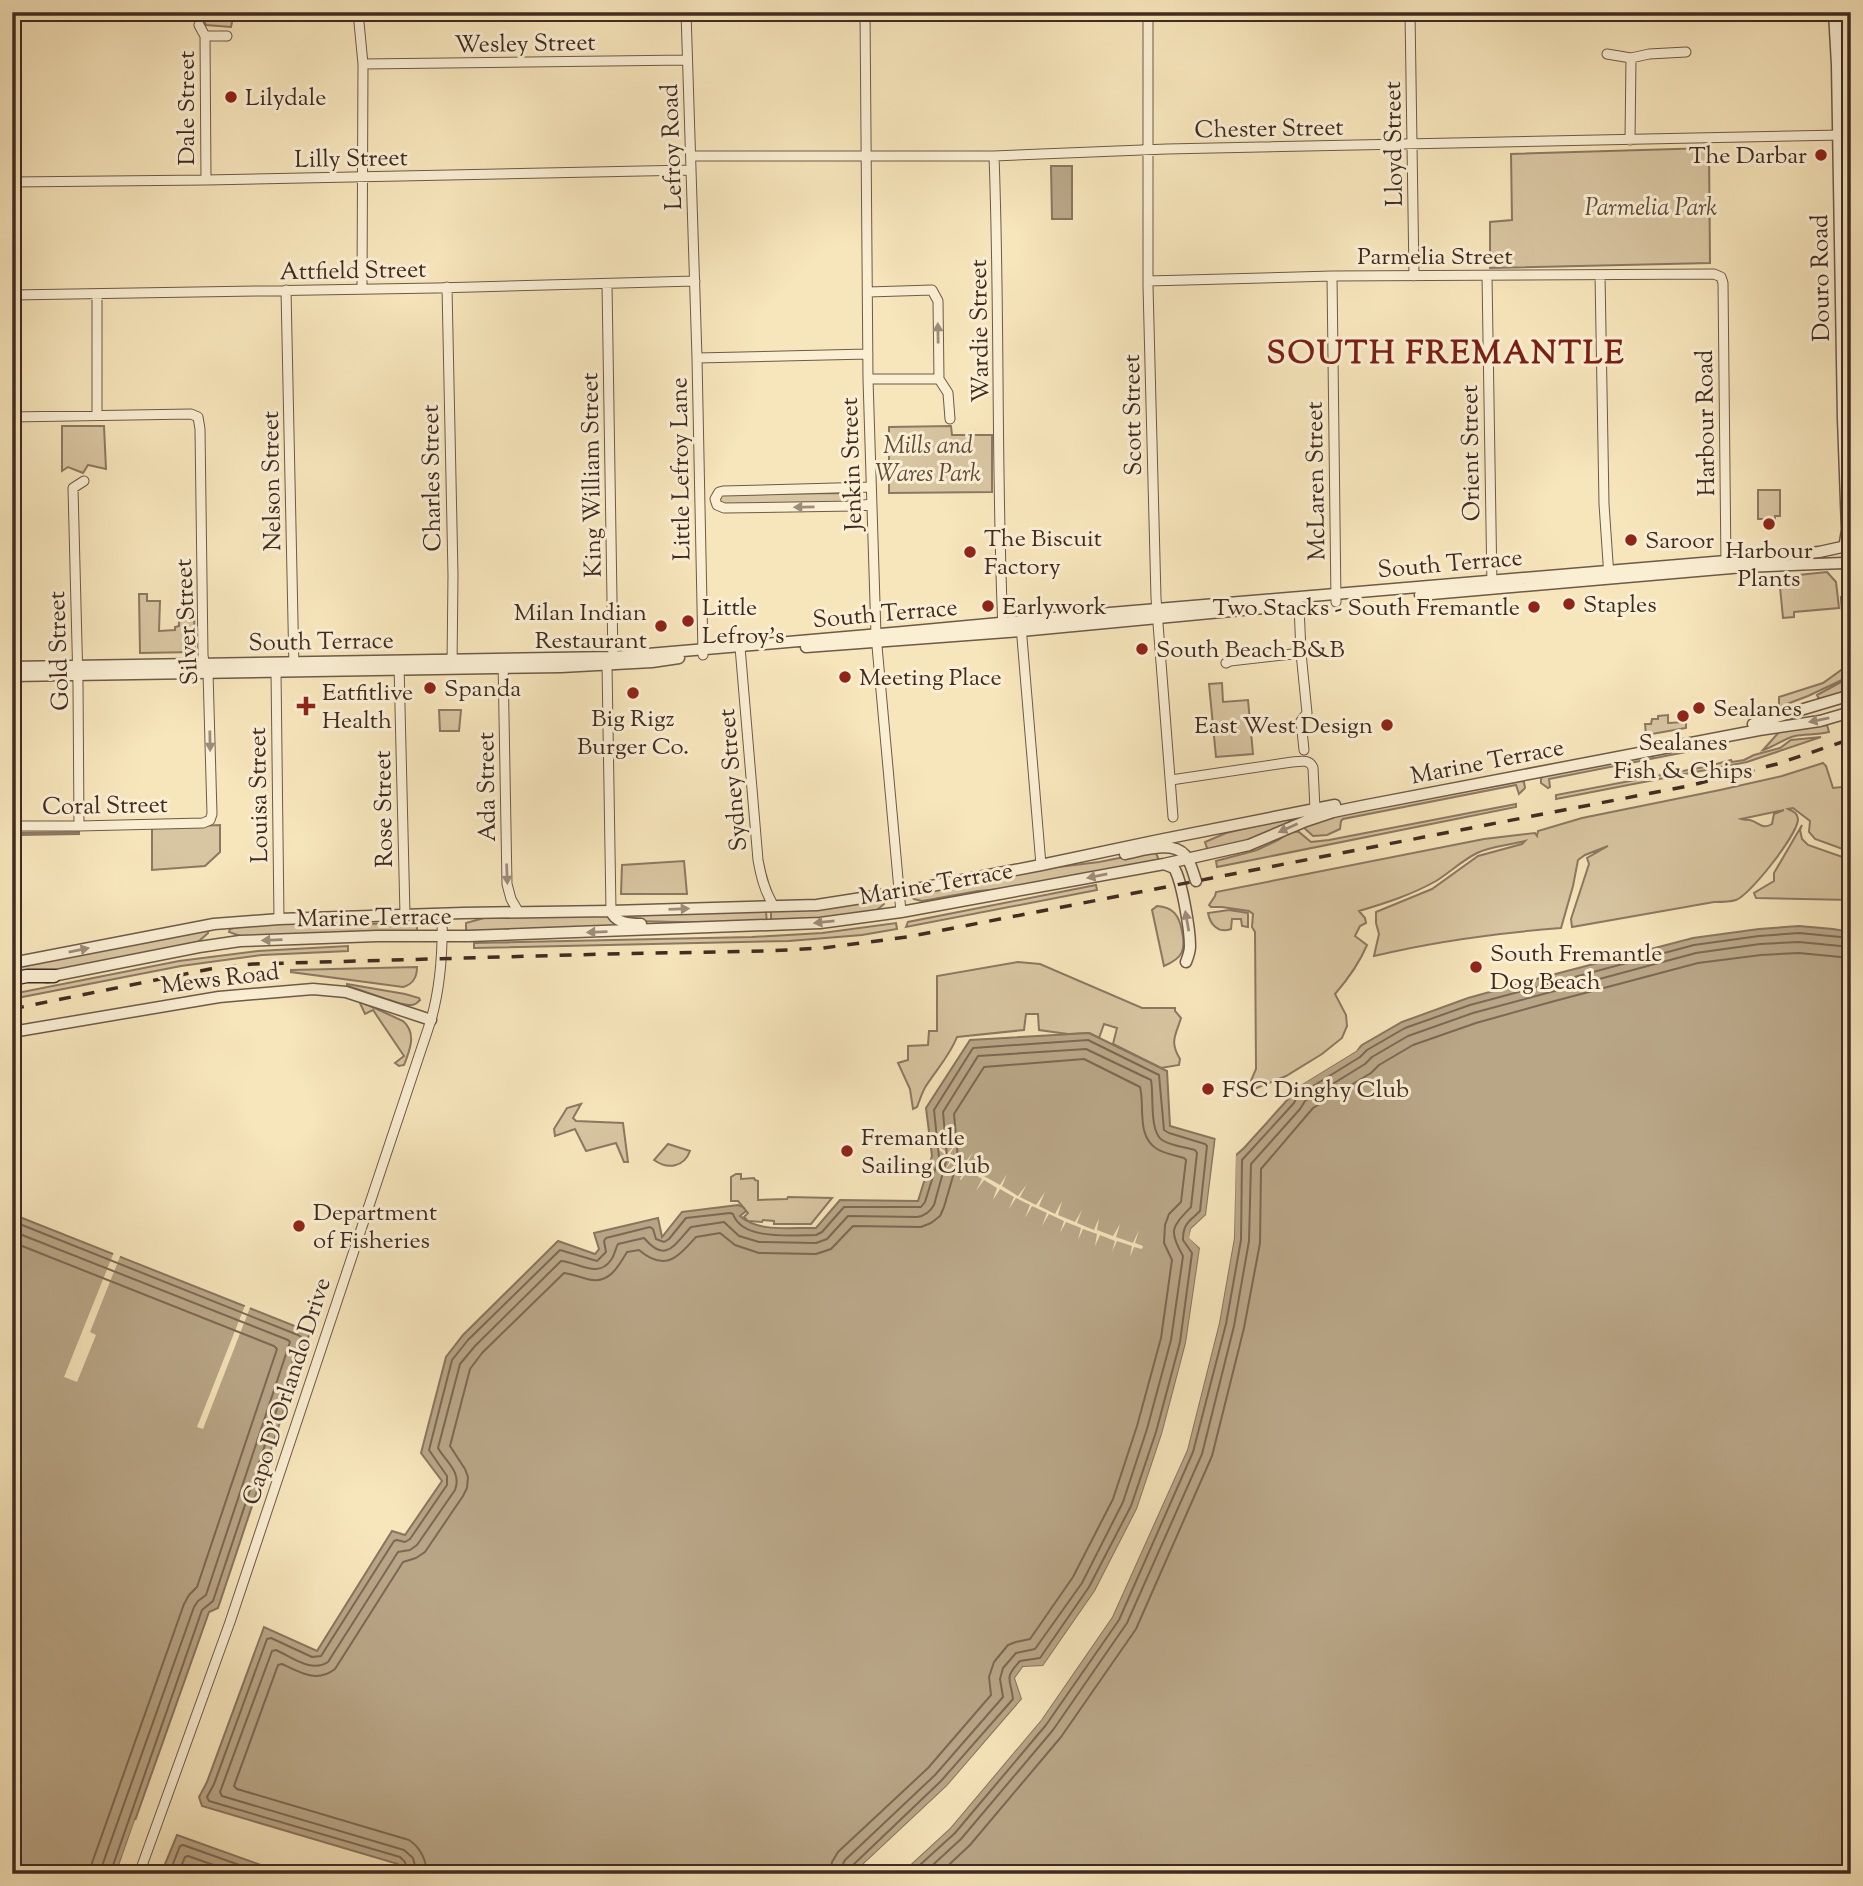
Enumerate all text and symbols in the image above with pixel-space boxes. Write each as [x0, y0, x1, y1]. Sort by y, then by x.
street label: Wesley Street [454, 27, 596, 63]
street label: Dale Street [171, 51, 205, 165]
street label: Lloyd Street [1377, 81, 1413, 207]
place label: Lilydale [245, 82, 327, 116]
street label: Lefroy Road [654, 83, 692, 211]
marker: Lilydale [223, 89, 239, 105]
street label: Chester Street [1194, 112, 1344, 148]
place label: The Darbar [1689, 140, 1807, 174]
street label: Lilly Street [294, 142, 408, 178]
marker: The Darbar [1813, 147, 1829, 163]
park label: Parmelia Park [1585, 192, 1717, 226]
street label: Douro Road [1804, 214, 1840, 342]
street label: Parmelia Street [1357, 241, 1513, 275]
street label: Attfield Street [279, 254, 427, 290]
street label: Wardie Street [963, 259, 999, 403]
one-way arrow [932, 322, 944, 344]
district label: SOUTH FREMANTLE [1266, 332, 1626, 378]
street label: Harbour Road [1689, 349, 1725, 497]
street label: Scott Street [1116, 354, 1152, 476]
street label: King William Street [574, 372, 612, 578]
street label: Little Lefroy Lane [663, 377, 701, 561]
street label: Orient Street [1454, 384, 1490, 522]
street label: Jenkin Street [834, 397, 872, 533]
street label: McLaren Street [1299, 401, 1335, 561]
street label: Charles Street [415, 404, 451, 552]
street label: Nelson Street [255, 410, 291, 551]
park label: Mills and Wares Park [875, 430, 981, 492]
one-way arrow [793, 501, 815, 513]
marker: Harbour Plants [1761, 516, 1777, 532]
place label: The Biscuit Factory [984, 523, 1102, 585]
place label: Saroor [1645, 525, 1714, 559]
marker: Saroor [1623, 532, 1639, 548]
place label: Harbour Plants [1725, 535, 1813, 597]
street label: South Terrace [1376, 542, 1524, 588]
marker: The Biscuit Factory [962, 544, 978, 560]
street label: Silver Street [168, 558, 208, 686]
place label: Staples [1583, 589, 1657, 623]
street label: Gold Street [41, 590, 79, 711]
place label: Earlywork [1002, 591, 1107, 625]
place label: Little Lefroy's [702, 592, 784, 654]
street label: South Terrace [811, 592, 959, 638]
place label: Two Stacks - South Fremantle [1212, 592, 1520, 626]
marker: Staples [1561, 596, 1577, 612]
place label: Milan Indian Restaurant [514, 597, 647, 659]
marker: Earlywork [980, 598, 996, 614]
marker: Two Stacks - South Fremantle [1526, 599, 1542, 615]
marker: Little Lefroy's [680, 613, 696, 629]
marker: Milan Indian Restaurant [653, 618, 669, 634]
street label: South Terrace [248, 625, 394, 661]
place label: South Beach B&B [1156, 634, 1345, 668]
marker: South Beach B&B [1134, 641, 1150, 657]
place label: Meeting Place [859, 662, 1002, 696]
marker: Meeting Place [837, 669, 853, 685]
place label: Spanda [444, 673, 521, 707]
place label: Eatfitlive Health [322, 677, 413, 739]
marker: Spanda [422, 680, 438, 696]
marker: Big Rigz Burger Co. [625, 685, 641, 701]
place label: Sealanes [1713, 693, 1802, 727]
marker: Eatfitlive Health [296, 696, 316, 716]
marker: Sealanes [1691, 700, 1707, 716]
place label: Big Rigz Burger Co. [577, 703, 689, 765]
street label: Sydney Street [711, 707, 757, 853]
marker: Sealanes Fish & Chips [1675, 708, 1691, 724]
place label: East West Design [1194, 710, 1373, 744]
one-way arrow [1808, 715, 1830, 726]
marker: East West Design [1379, 717, 1395, 733]
street label: Louisa Street [242, 727, 278, 863]
place label: Sealanes Fish & Chips [1613, 727, 1753, 789]
one-way arrow [204, 730, 216, 752]
street label: Marine Terrace [1408, 731, 1567, 794]
street label: Ada Street [470, 732, 506, 842]
street label: Rose Street [367, 750, 403, 868]
street label: Coral Street [42, 789, 168, 825]
one-way arrow [1277, 823, 1298, 834]
street label: Marine Terrace [857, 855, 1016, 915]
one-way arrow [502, 864, 513, 886]
one-way arrow [1086, 870, 1108, 881]
street label: Marine Terrace [296, 901, 452, 937]
one-way arrow [669, 903, 691, 914]
one-way arrow [1181, 910, 1192, 932]
one-way arrow [813, 917, 835, 928]
one-way arrow [586, 926, 608, 937]
one-way arrow [260, 935, 282, 946]
place label: South Fremantle Dog Beach [1490, 938, 1663, 1000]
one-way arrow [68, 945, 90, 956]
street label: Mews Road [159, 956, 282, 1004]
marker: South Fremantle Dog Beach [1468, 959, 1484, 975]
place label: FSC Dinghy Club [1222, 1074, 1409, 1108]
marker: FSC Dinghy Club [1200, 1081, 1216, 1097]
place label: Fremantle Sailing Club [861, 1122, 990, 1184]
marker: Fremantle Sailing Club [839, 1143, 855, 1159]
place label: Department of Fisheries [313, 1197, 437, 1259]
marker: Department of Fisheries [291, 1218, 307, 1234]
street label: Capo D'Orlando Drive [235, 1274, 341, 1510]

